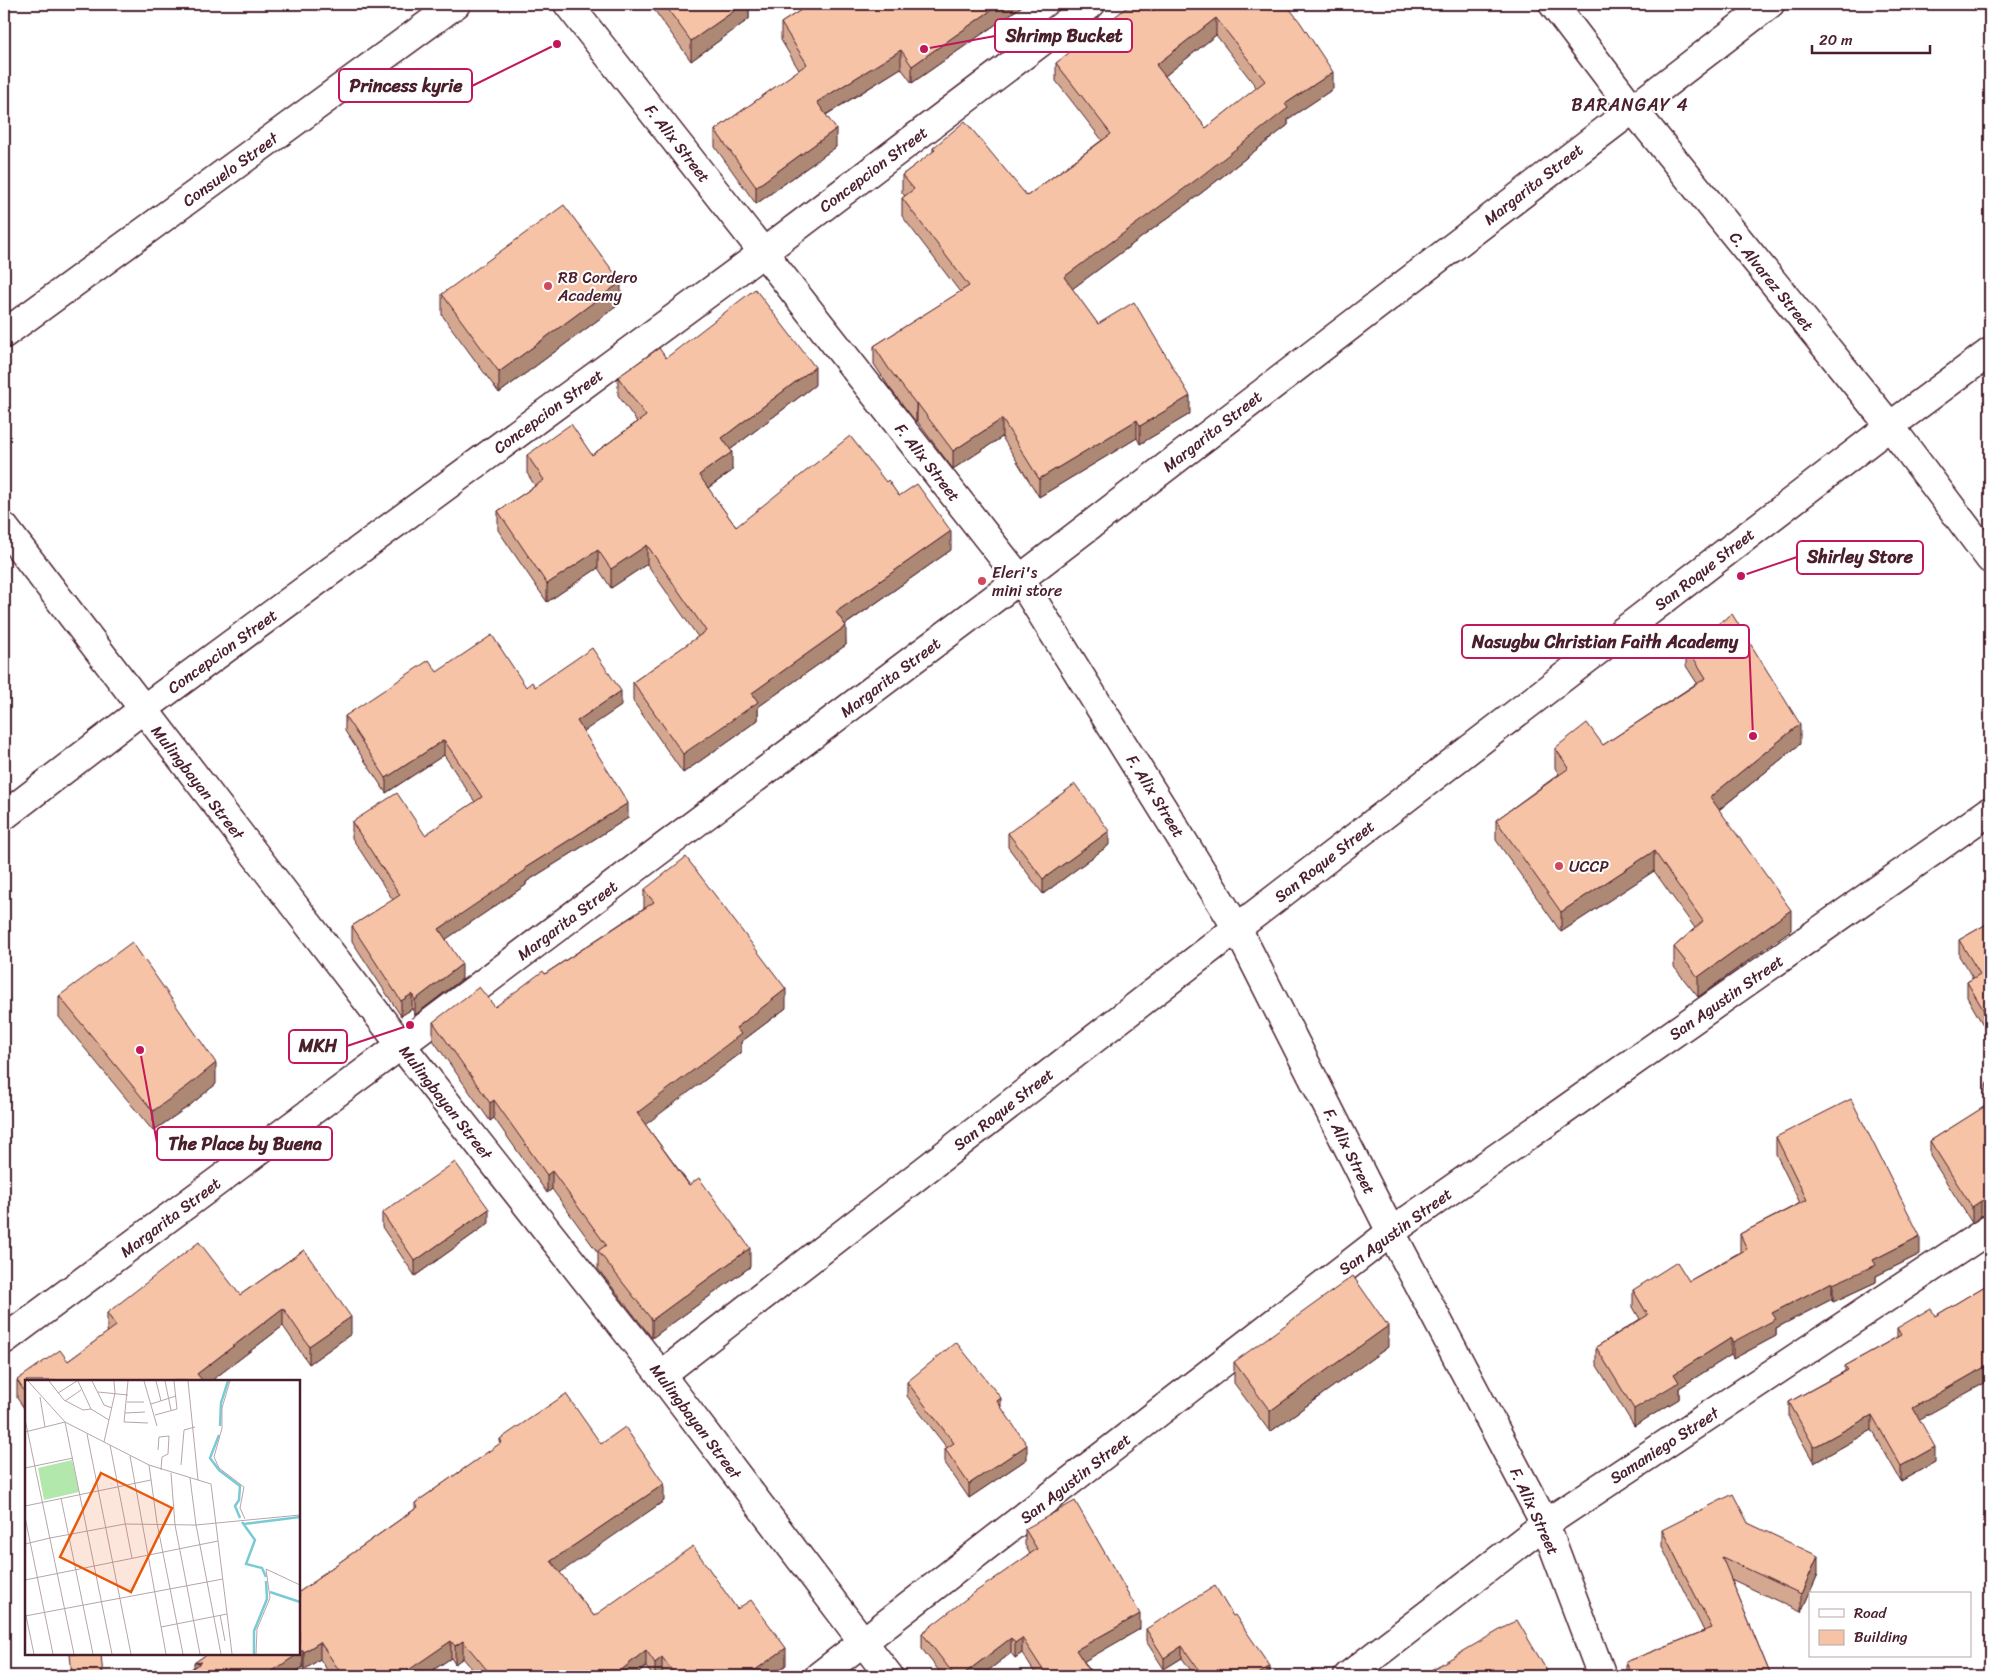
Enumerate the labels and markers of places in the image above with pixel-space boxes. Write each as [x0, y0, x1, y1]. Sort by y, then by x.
callout: Shrimp Bucket [995, 19, 1132, 52]
callout: Princess kyrie [339, 69, 472, 102]
place label: RB Cordero Academy [557, 263, 638, 310]
marker: RB Cordero Academy [542, 280, 554, 292]
callout: Shirley Store [1797, 541, 1923, 574]
place label: Eleri's mini store [992, 558, 1062, 605]
marker: Eleri's mini store [976, 575, 988, 587]
callout: Nasugbu Christian Faith Academy [1462, 625, 1749, 658]
place label: UCCP [1569, 852, 1610, 881]
marker: UCCP [1553, 860, 1565, 872]
callout: MKH [289, 1030, 347, 1063]
callout: The Place by Buena [157, 1127, 332, 1160]

